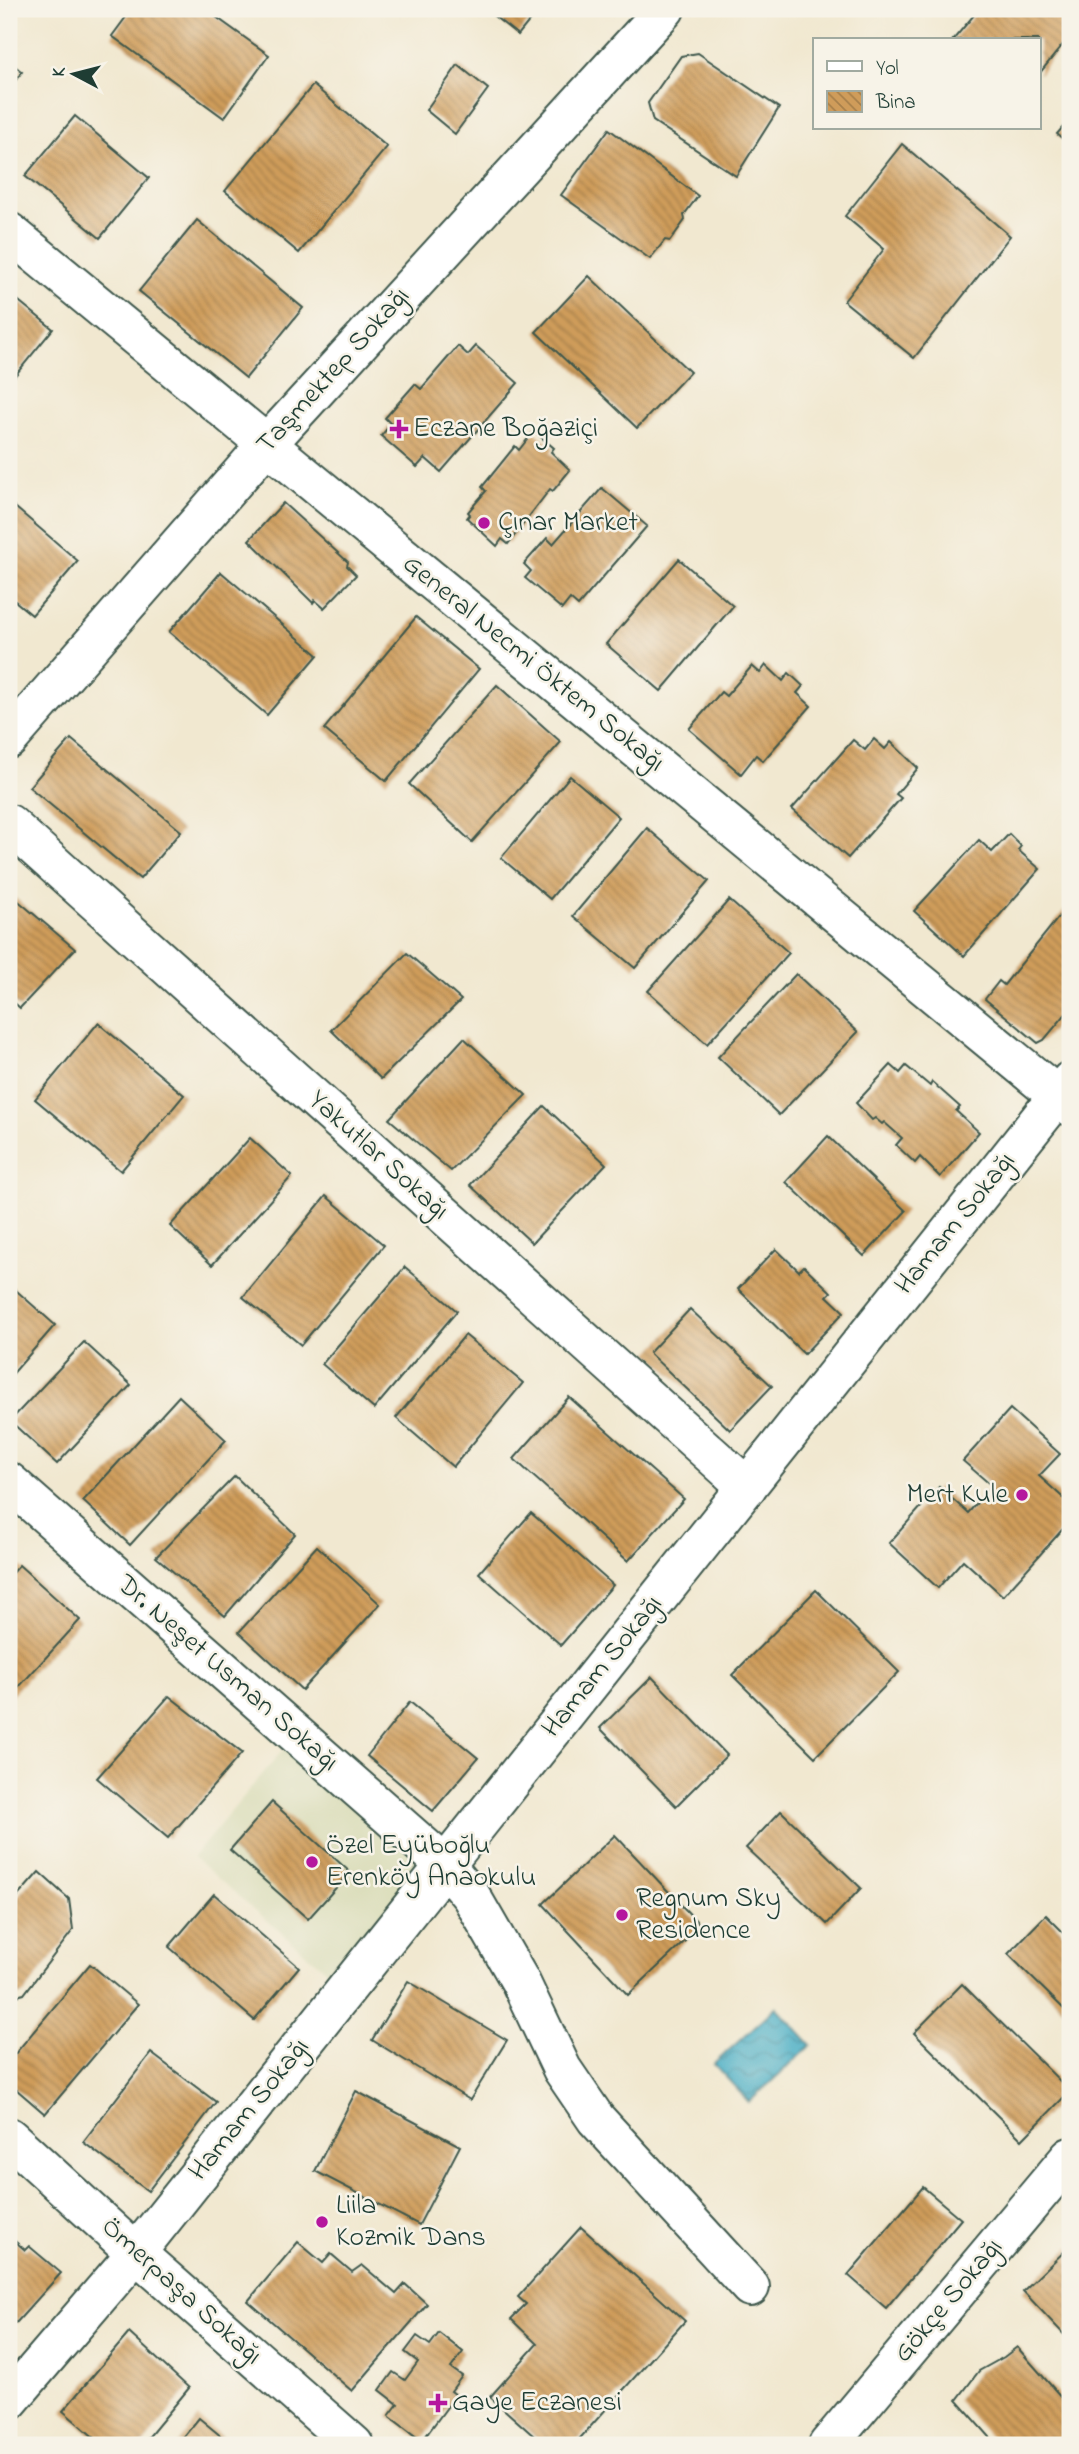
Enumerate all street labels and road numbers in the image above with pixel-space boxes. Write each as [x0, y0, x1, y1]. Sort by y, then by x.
street label: Taşmektep Sokağı [248, 278, 420, 464]
street label: General Necmi Öktem Sokağı [393, 545, 673, 783]
street label: Yakutlar Sokağı [298, 1081, 458, 1231]
street label: Hamam Sokağı [885, 1144, 1027, 1304]
street label: Dr. Neşet Usman Sokağı [106, 1565, 347, 1782]
street label: Hamam Sokağı [532, 1587, 674, 1747]
street label: Hamam Sokağı [179, 2030, 321, 2190]
street label: Ömerpaşa Sokağı [91, 2208, 271, 2376]
street label: Gökçe Sokağı [884, 2230, 1014, 2372]

